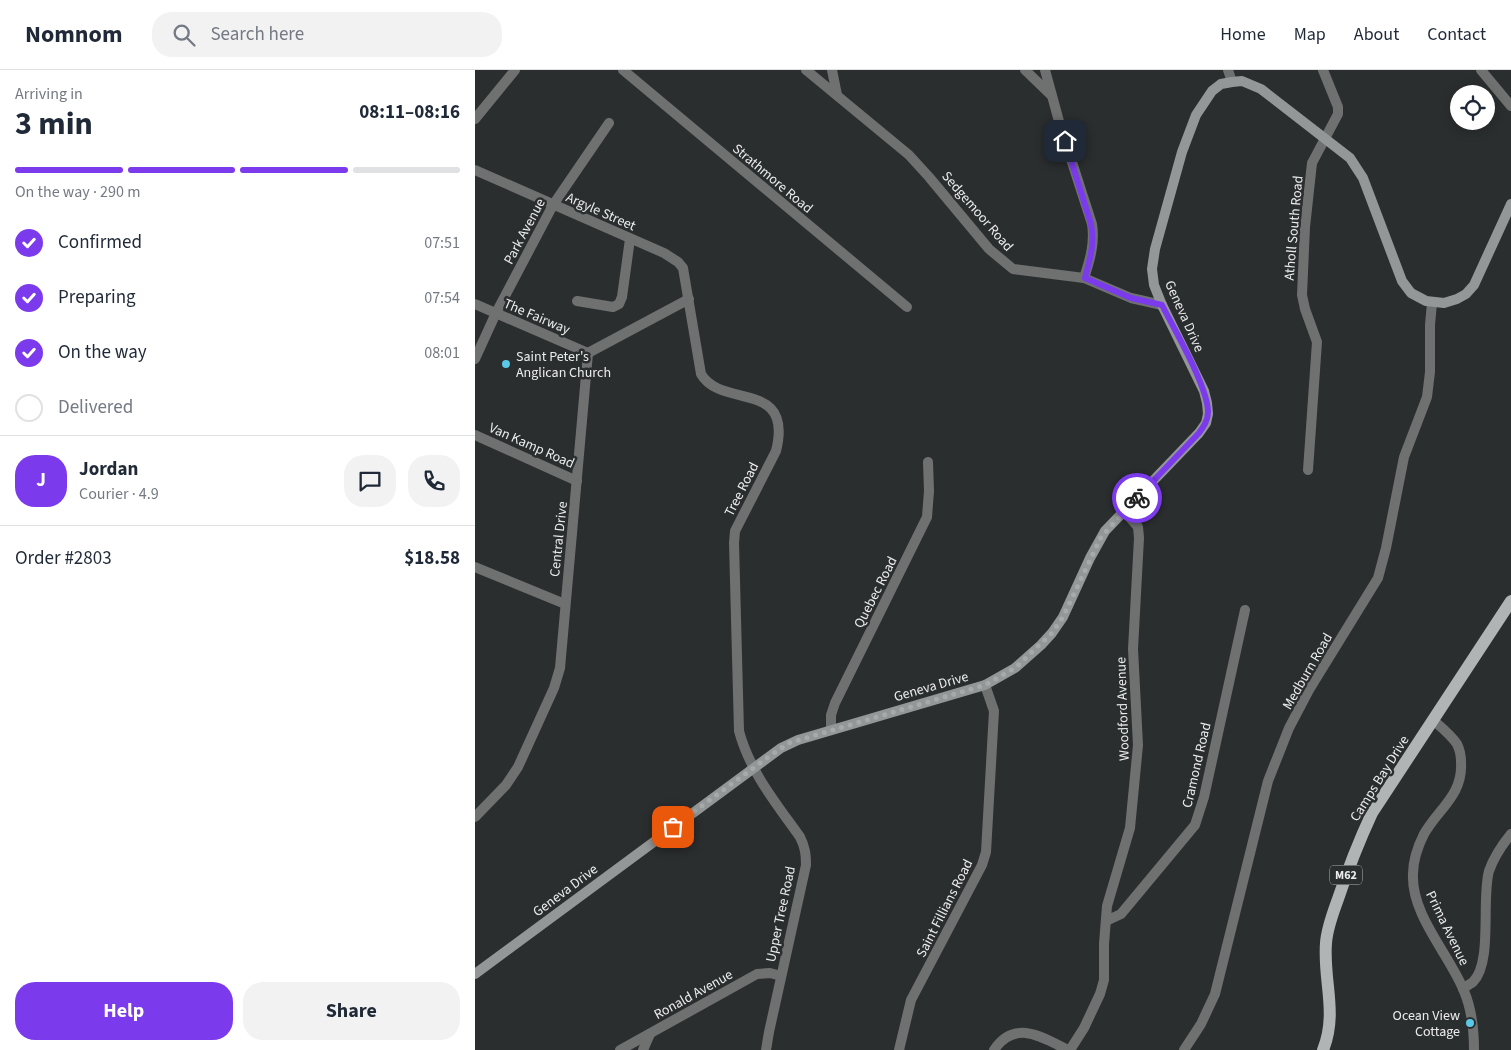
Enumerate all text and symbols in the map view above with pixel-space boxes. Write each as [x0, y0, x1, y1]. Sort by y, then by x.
search box [152, 12, 502, 57]
text: Nomnom [25, 17, 122, 52]
icon: search [170, 21, 198, 49]
text: Search here [210, 21, 304, 48]
text: Home [1220, 22, 1266, 47]
text: Map [1294, 22, 1326, 47]
text: About [1354, 22, 1399, 47]
text: Contact [1427, 22, 1486, 47]
text: Arriving in [15, 83, 83, 105]
map controls [1450, 85, 1495, 130]
button: locate [1450, 85, 1495, 130]
text: 08:11–08:16 [359, 99, 460, 126]
text: 3 min [15, 101, 93, 147]
pin [1044, 120, 1086, 162]
icon: home [1051, 127, 1079, 155]
street label: Strathmore Road [728, 139, 817, 218]
street label: Sedgemoor Road [937, 167, 1018, 256]
street label: Atholl South Road [1279, 175, 1309, 281]
text: On the way · 290 m [15, 181, 140, 203]
street label: Argyle Street [562, 188, 639, 236]
street label: Park Avenue [499, 195, 551, 268]
icon: check [15, 229, 43, 257]
text: Confirmed [58, 229, 142, 256]
text: 07:51 [424, 232, 460, 254]
street label: Geneva Drive [1159, 277, 1209, 356]
icon: check [15, 284, 43, 312]
text: Preparing [58, 284, 136, 311]
text: 07:54 [424, 287, 460, 309]
street label: The Fairway [500, 294, 573, 340]
icon: check [15, 339, 43, 367]
text: On the way [58, 339, 147, 366]
text: 08:01 [424, 342, 460, 364]
place label: Saint Peter's Anglican Church [516, 347, 611, 383]
marker: Saint Peter's Anglican Church [500, 358, 512, 370]
text: Delivered [58, 394, 133, 421]
street label: Van Kamp Road [486, 418, 578, 474]
button: chat [344, 455, 396, 507]
button: phone [408, 455, 460, 507]
text: Jordan [79, 456, 138, 483]
street label: Tree Road [720, 459, 764, 520]
text: J [36, 467, 46, 494]
courier [1112, 473, 1162, 523]
text: Courier · 4.9 [79, 483, 159, 505]
icon: bike [1123, 484, 1151, 512]
street label: Central Drive [545, 500, 573, 578]
text: Order #2803 [15, 545, 112, 572]
text: $18.58 [404, 545, 460, 572]
street label: Quebec Road [849, 553, 902, 632]
street label: Medburn Road [1278, 629, 1338, 714]
street label: Woodford Avenue [1111, 657, 1135, 761]
street label: Geneva Drive [892, 667, 971, 707]
street label: Cramond Road [1177, 721, 1217, 810]
street label: Camps Bay Drive [1345, 732, 1414, 825]
pin [652, 806, 694, 848]
icon: bag [659, 813, 687, 841]
street label: Saint Fillians Road [912, 856, 978, 961]
street label: Geneva Drive [529, 860, 602, 922]
street label: Upper Tree Road [761, 864, 801, 964]
road number: M62 [1330, 866, 1362, 884]
street label: Prima Avenue [1420, 888, 1474, 969]
street label: Ronald Avenue [650, 965, 737, 1025]
button: Help [15, 982, 233, 1040]
button: Share [243, 982, 460, 1040]
place label: Ocean View Cottage [1393, 1006, 1460, 1042]
marker: Ocean View Cottage [1464, 1017, 1476, 1029]

